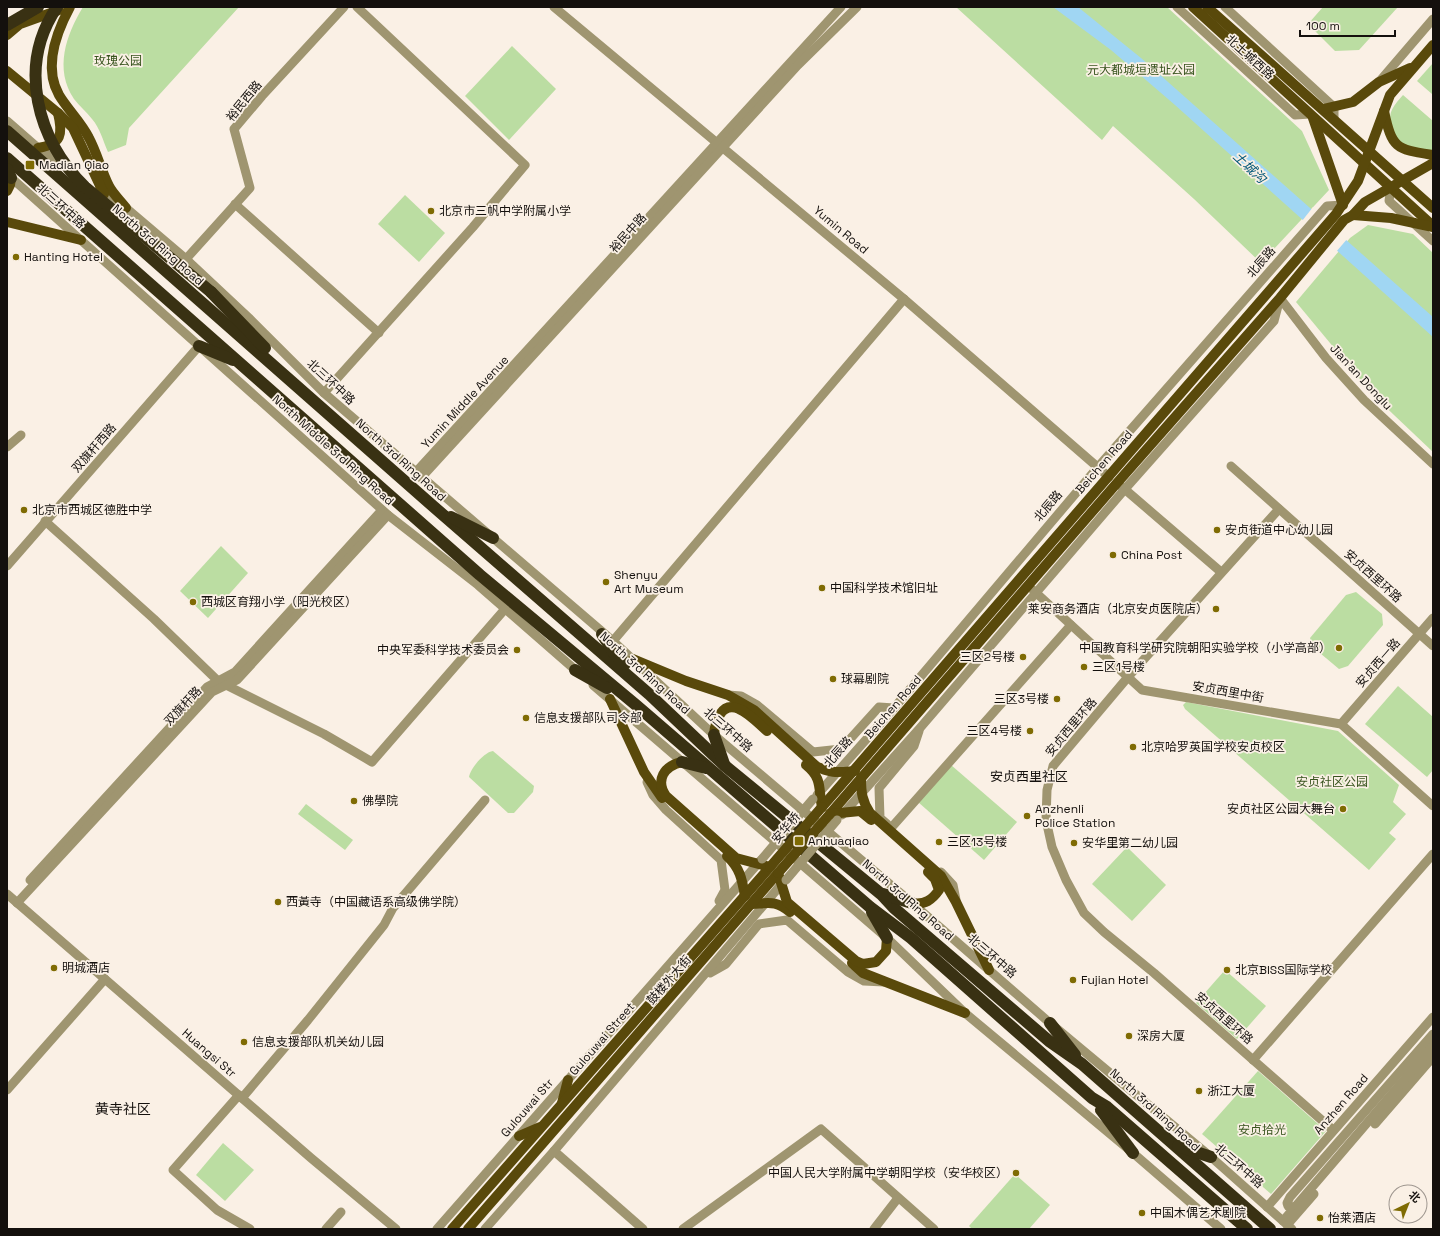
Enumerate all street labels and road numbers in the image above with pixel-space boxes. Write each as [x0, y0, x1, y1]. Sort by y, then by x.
street label: 北土城西路 [1222, 31, 1278, 83]
street label: 裕民西路 [223, 77, 265, 125]
street label: 北三环中路 [33, 180, 89, 232]
street label: North 3rd Ring Road [109, 201, 207, 289]
street label: Yumin Road [810, 202, 872, 258]
street label: 裕民中路 [606, 210, 650, 256]
street label: 北辰路 [1243, 243, 1279, 281]
street label: Jian'an Donglu [1326, 341, 1396, 413]
street label: Yumin Middle Avenue [418, 352, 512, 452]
street label: 北三环中路 [304, 356, 358, 408]
street label: North Middle 3rd Ring Road [269, 391, 397, 509]
street label: North 3rd Ring Road [352, 415, 450, 505]
street label: 双旗杆西路 [68, 420, 120, 476]
street label: Beichen Road [1072, 427, 1136, 497]
street label: 北辰路 [1030, 487, 1066, 525]
street label: 安贞西里环路 [1341, 546, 1405, 606]
street label: North 3rd Ring Road [596, 628, 694, 718]
street label: 安贞西一路 [1352, 635, 1404, 691]
street label: Beichen Road [861, 672, 925, 742]
street label: 安贞西里中街 [1191, 678, 1265, 706]
street label: 双旗杆路 [161, 683, 205, 729]
street label: 安贞西里环路 [1042, 694, 1100, 760]
street label: 北三环中路 [700, 704, 756, 756]
street label: 北辰路 [820, 733, 856, 771]
street label: 安华桥 [768, 809, 804, 847]
street label: North 3rd Ring Road [859, 856, 957, 944]
street label: 北三环中路 [964, 930, 1020, 982]
street label: 鼓楼外大街 [643, 952, 695, 1008]
street label: 安贞西里环路 [1192, 988, 1256, 1048]
street label: Gulouwai Street [566, 999, 638, 1079]
street label: Huangsi Str [178, 1025, 240, 1081]
street label: North 3rd Ring Road [1106, 1065, 1204, 1155]
street label: Anzhen Road [1310, 1070, 1372, 1138]
street label: Gulouwai Str [497, 1075, 557, 1141]
street label: 北三环中路 [1211, 1140, 1267, 1192]

